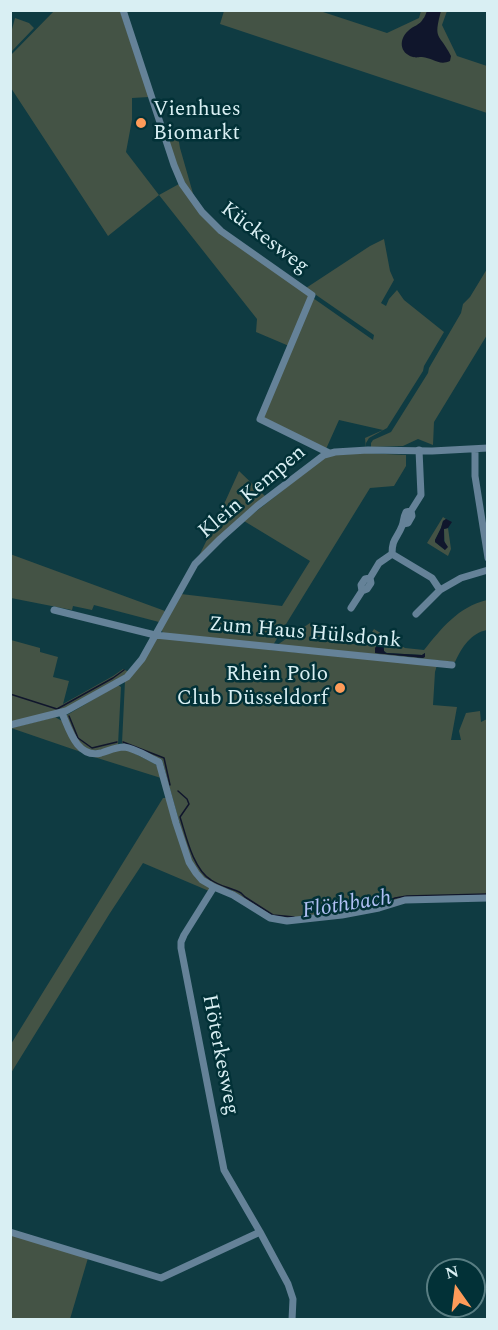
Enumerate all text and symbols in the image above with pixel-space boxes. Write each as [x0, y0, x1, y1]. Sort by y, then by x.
place label: Vienhues Biomarkt [153, 98, 241, 148]
marker: Vienhues Biomarkt [134, 116, 148, 130]
street label: Kückesweg [215, 198, 313, 280]
street label: Klein Kempen [194, 441, 312, 545]
street label: Zum Haus Hülsdonk [208, 613, 402, 655]
place label: Rhein Polo Club Düsseldorf [177, 663, 328, 713]
marker: Rhein Polo Club Düsseldorf [333, 681, 347, 695]
water label: Flöthbach [300, 886, 394, 926]
street label: Höterkesweg [195, 993, 243, 1117]
north arrow [426, 1258, 486, 1318]
text: N [443, 1259, 461, 1286]

